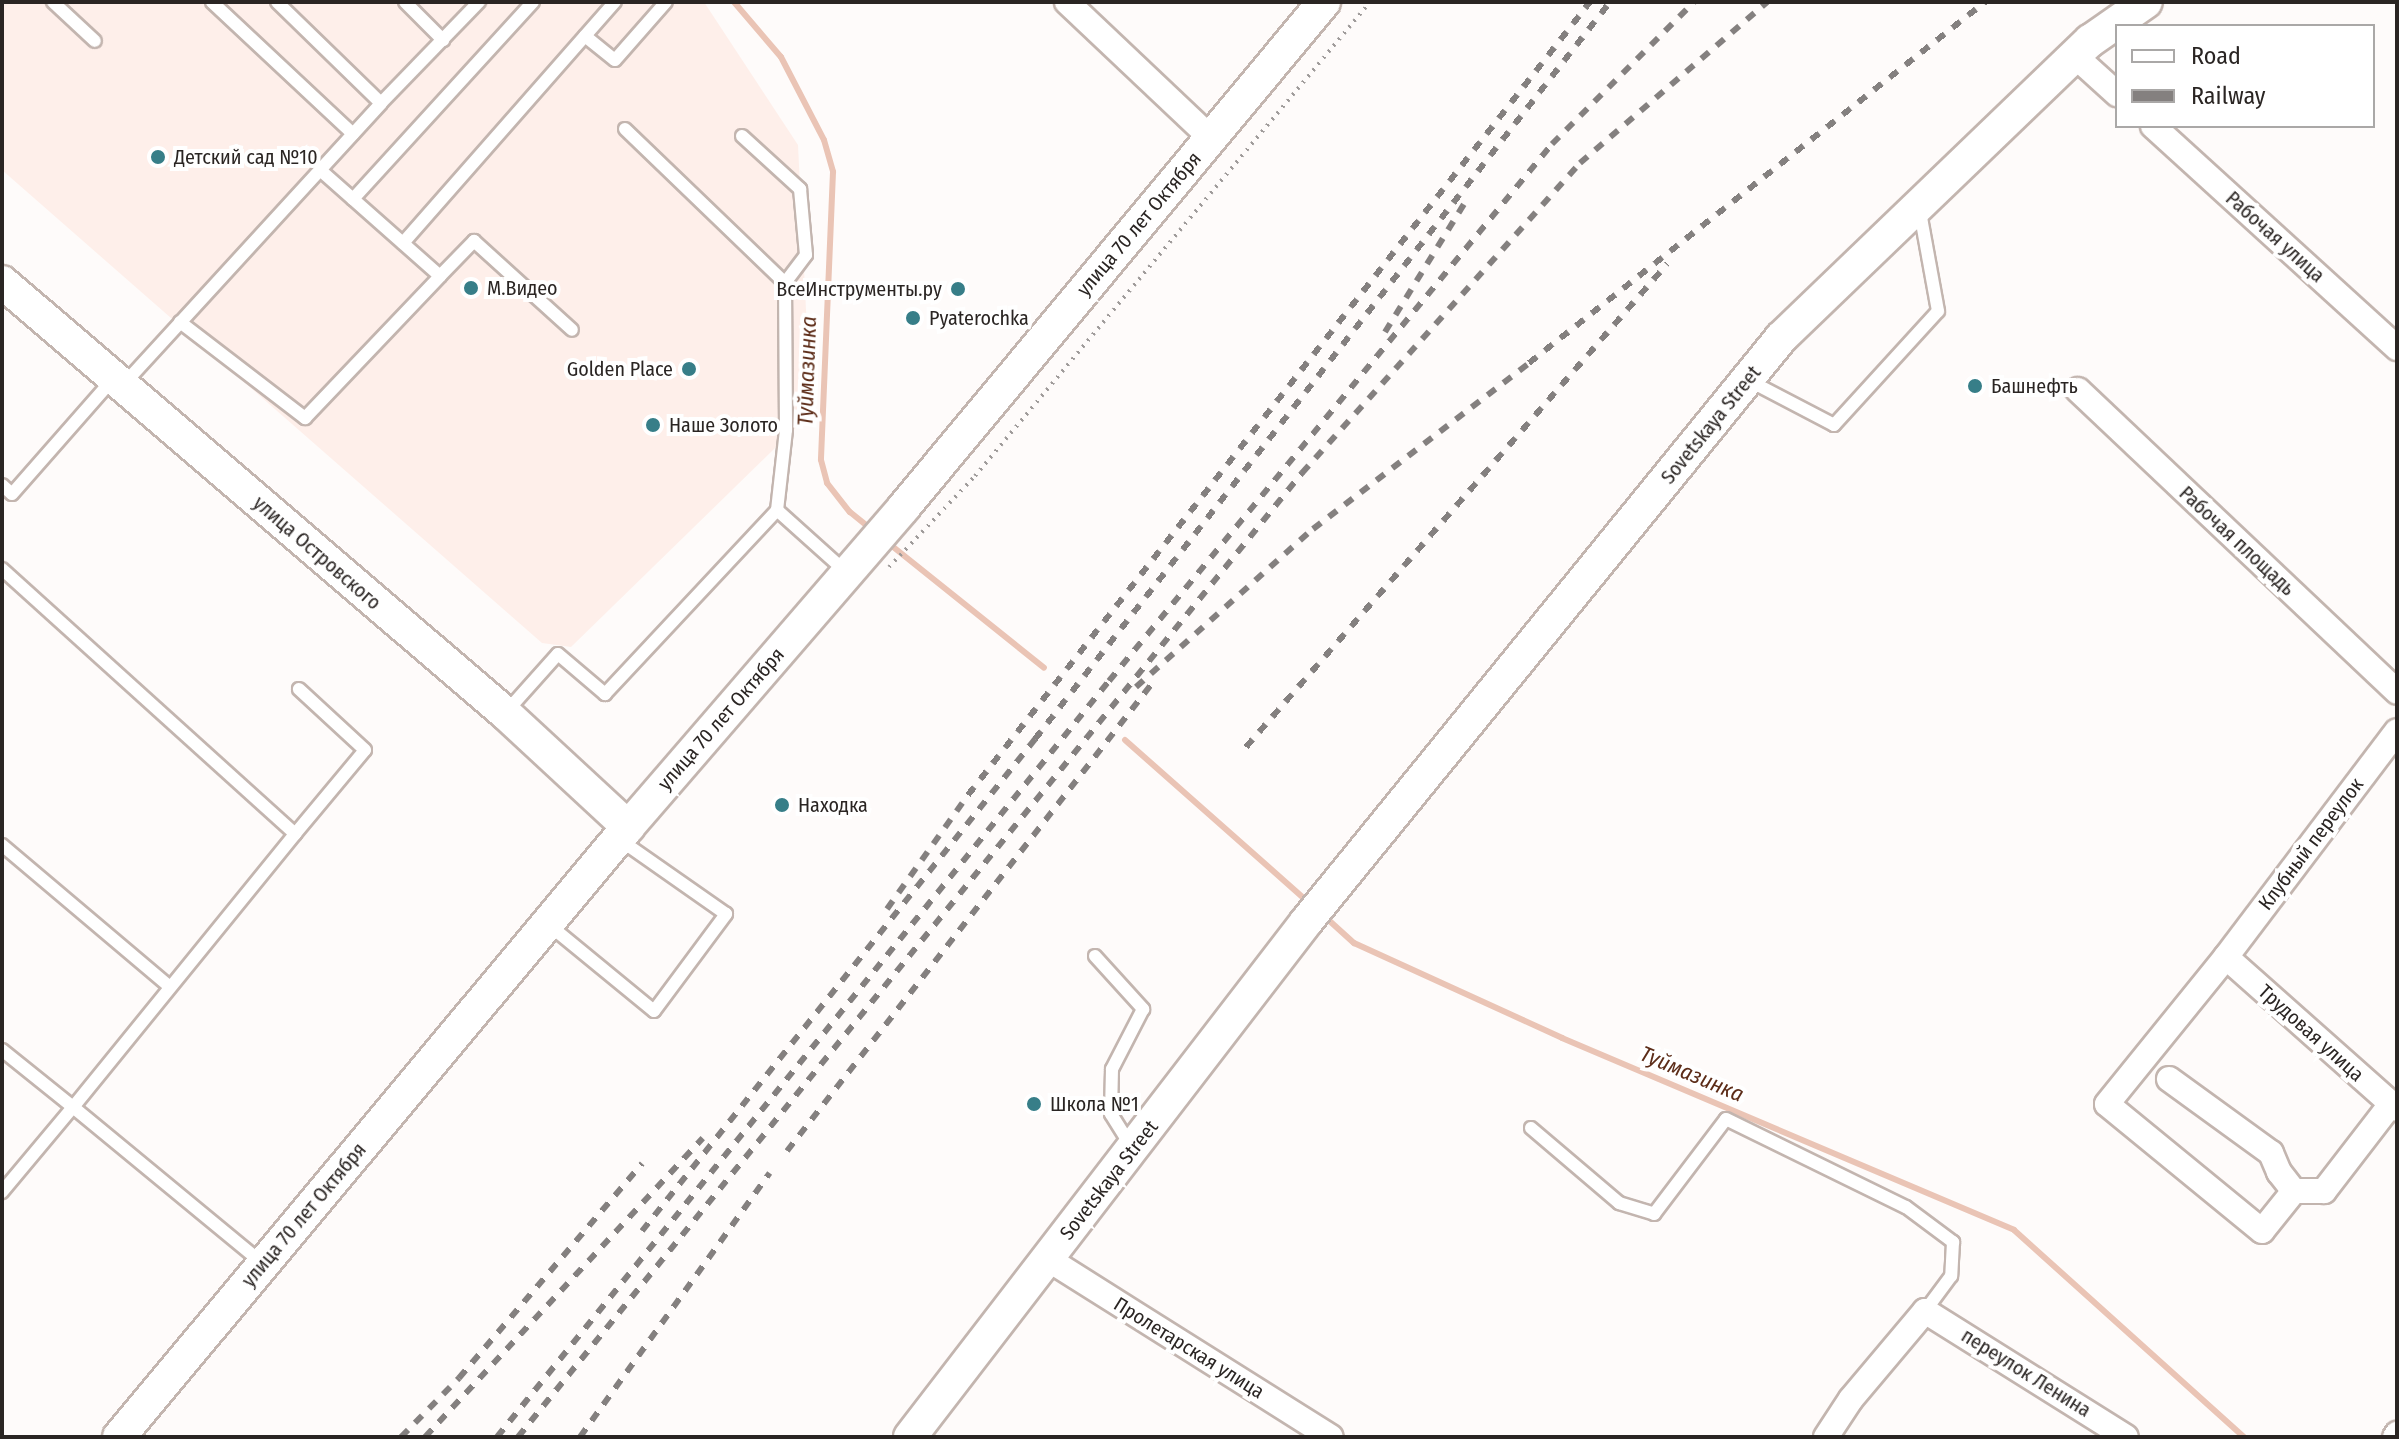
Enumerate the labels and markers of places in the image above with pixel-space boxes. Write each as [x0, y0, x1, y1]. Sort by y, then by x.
place label: Детский сад №10 [174, 145, 318, 169]
marker: Детский сад №10 [149, 148, 167, 166]
place label: М.Видео [487, 276, 558, 300]
place label: ВсеИнструменты.ру [776, 277, 942, 301]
marker: М.Видео [462, 279, 480, 297]
marker: ВсеИнструменты.ру [949, 280, 967, 298]
place label: Pyaterochka [929, 306, 1029, 330]
marker: Pyaterochka [904, 309, 922, 327]
place label: Golden Place [567, 357, 673, 381]
marker: Golden Place [680, 360, 698, 378]
place label: Башнефть [1991, 374, 2078, 398]
marker: Башнефть [1966, 377, 1984, 395]
place label: Наше Золото [669, 413, 778, 437]
marker: Наше Золото [644, 416, 662, 434]
place label: Находка [798, 793, 868, 817]
marker: Находка [773, 796, 791, 814]
place label: Школа №1 [1050, 1092, 1139, 1116]
marker: Школа №1 [1025, 1095, 1043, 1113]

